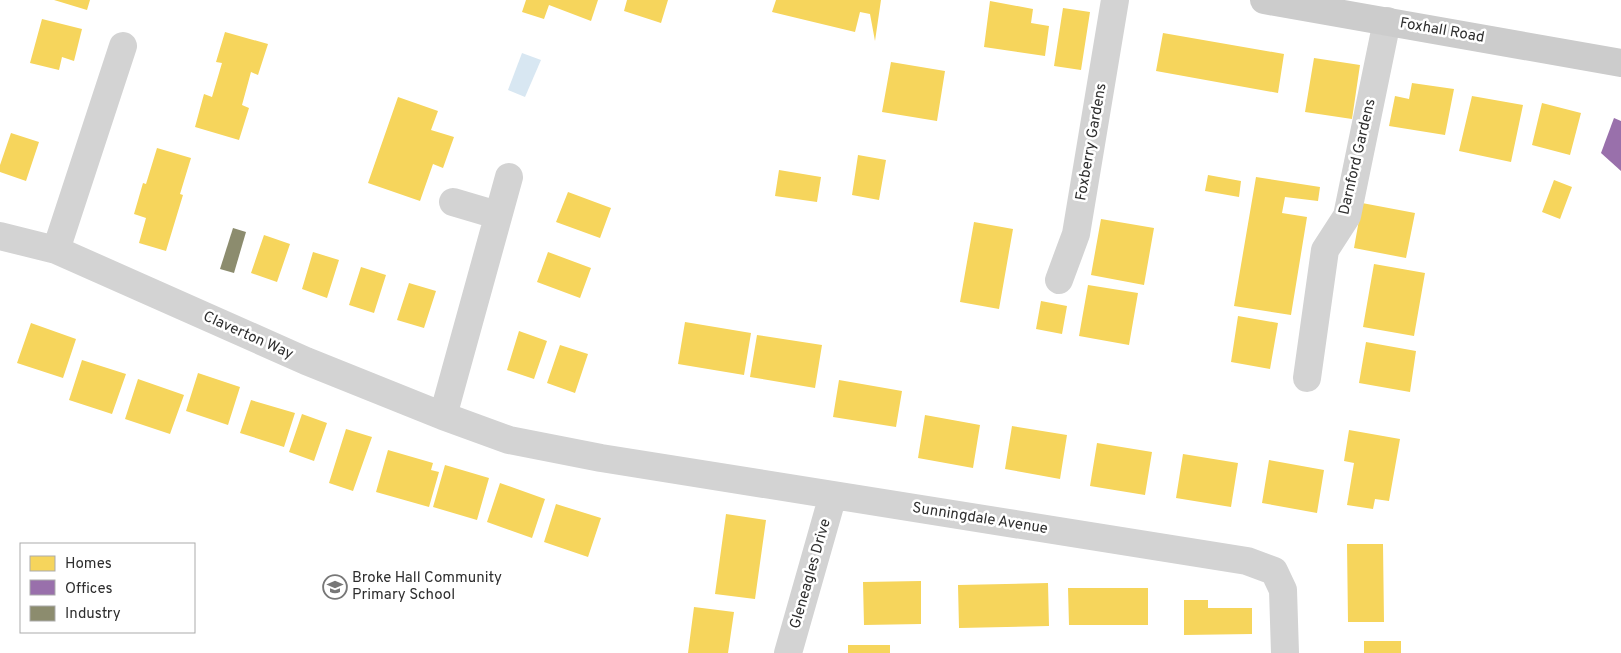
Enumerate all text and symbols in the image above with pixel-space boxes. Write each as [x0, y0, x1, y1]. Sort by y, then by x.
street label: Foxhall Road [1398, 14, 1486, 48]
street label: Foxberry Gardens [1072, 82, 1112, 202]
street label: Darnford Gardens [1335, 97, 1381, 217]
street label: Claverton Way [200, 308, 296, 364]
street label: Sunningdale Avenue [911, 499, 1049, 539]
street label: Gleneagles Drive [786, 517, 836, 631]
legend [20, 543, 195, 633]
text: Homes [65, 555, 112, 574]
place label: Broke Hall Community Primary School [352, 569, 502, 605]
school or university icon: Broke Hall Community Primary School [322, 574, 348, 600]
text: Offices [65, 580, 112, 599]
text: Industry [65, 605, 121, 624]

